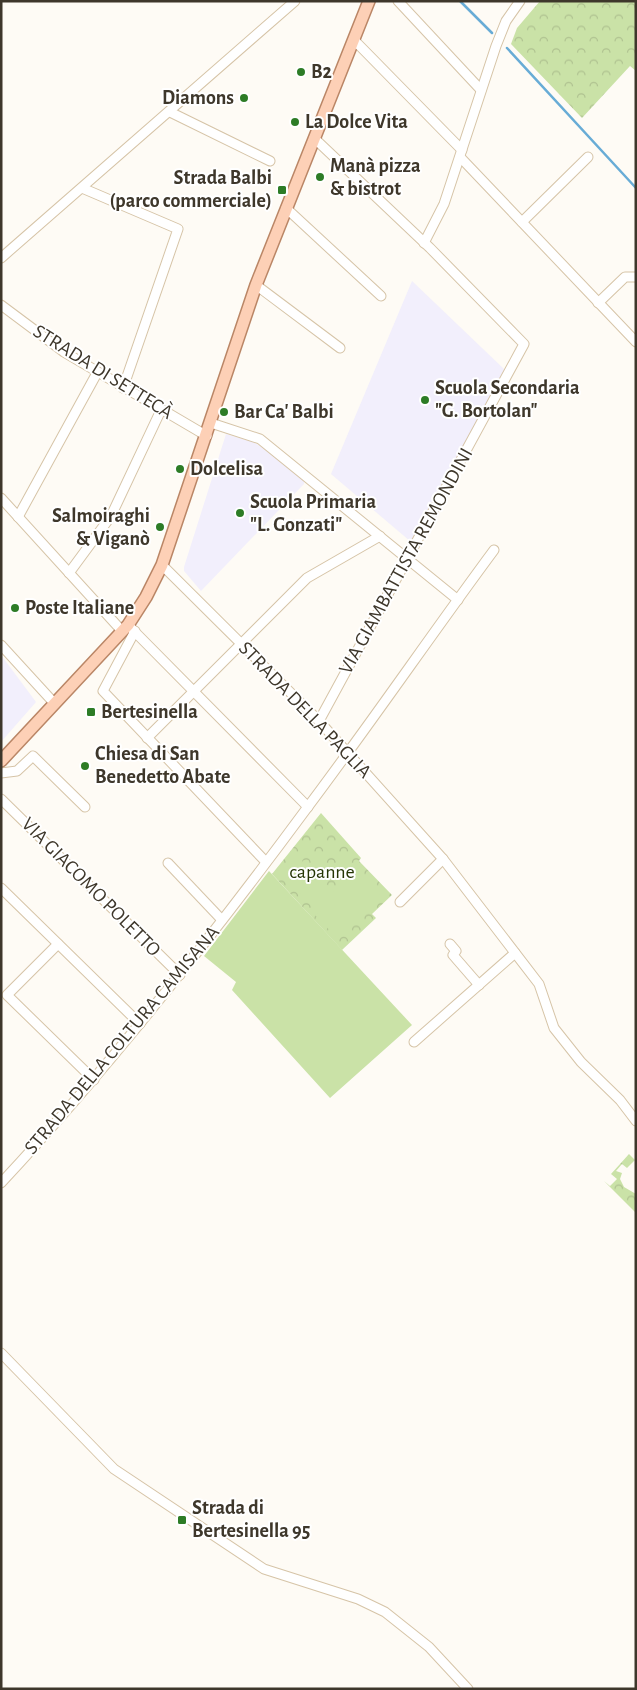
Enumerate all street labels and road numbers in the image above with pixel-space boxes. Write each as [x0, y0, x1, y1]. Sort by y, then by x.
street label: STRADA DI SETTECÀ [30, 320, 177, 423]
street label: VIA GIAMBATTISTA REMONDINI [335, 445, 477, 677]
street label: STRADA DELLA PAGLIA [235, 638, 375, 782]
street label: VIA GIACOMO POLETTO [18, 814, 164, 960]
street label: STRADA DELLA COLTURA CAMISANA [21, 922, 224, 1158]

